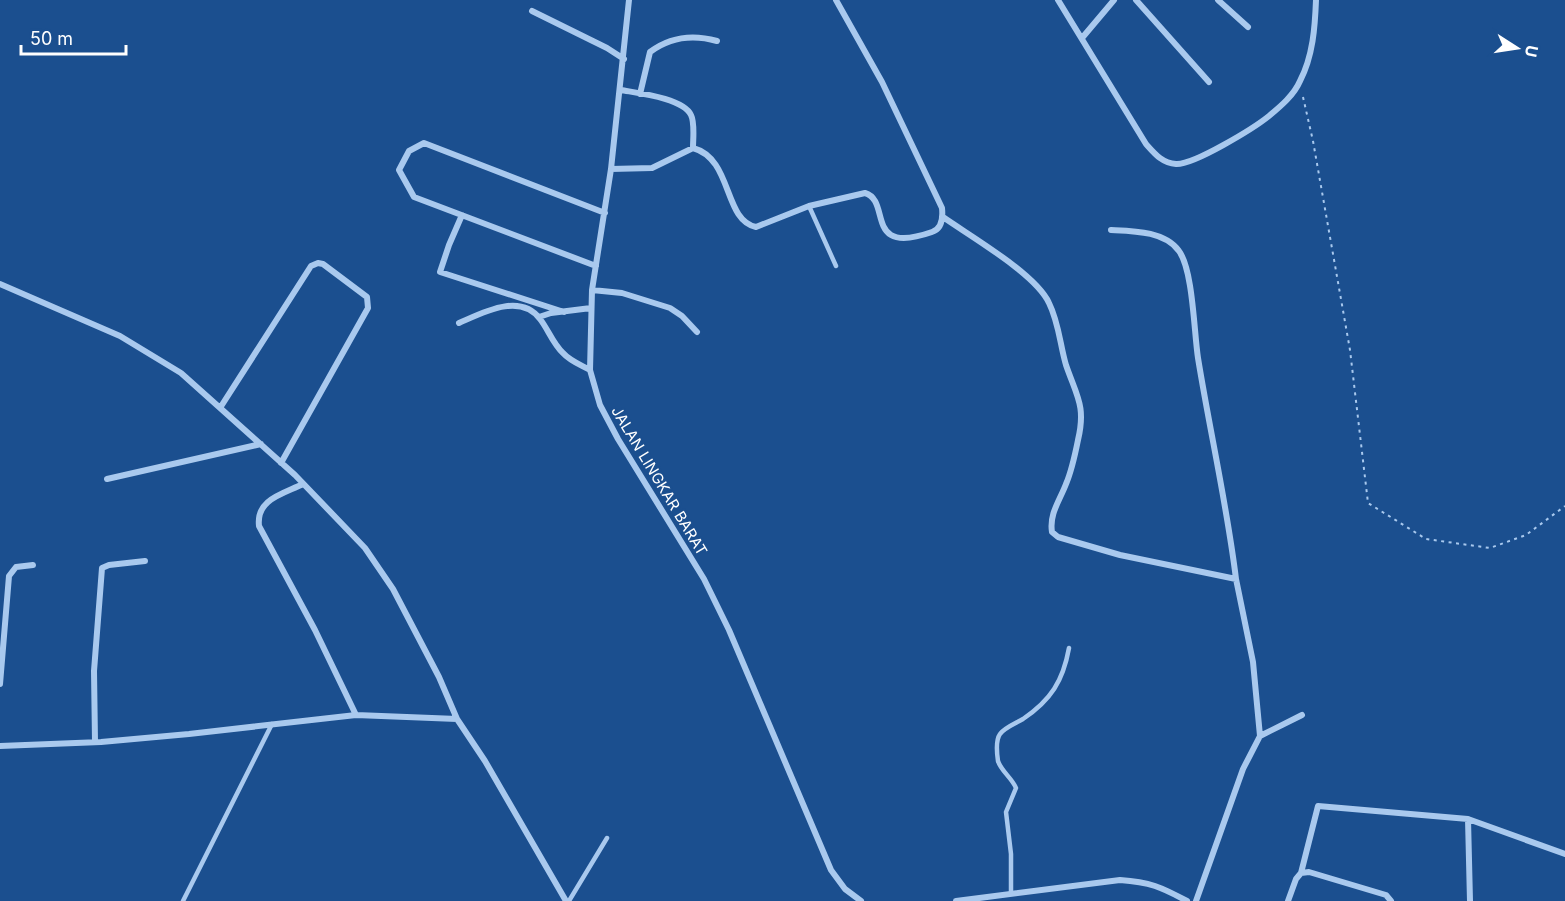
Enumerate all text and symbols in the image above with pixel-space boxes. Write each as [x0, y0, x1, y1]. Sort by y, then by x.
scale bar [21, 18, 126, 56]
north arrow [1487, 18, 1547, 78]
text: 50 m [30, 28, 73, 49]
text: U [1521, 43, 1543, 59]
street label: JALAN LINGKAR BARAT [607, 403, 712, 559]

